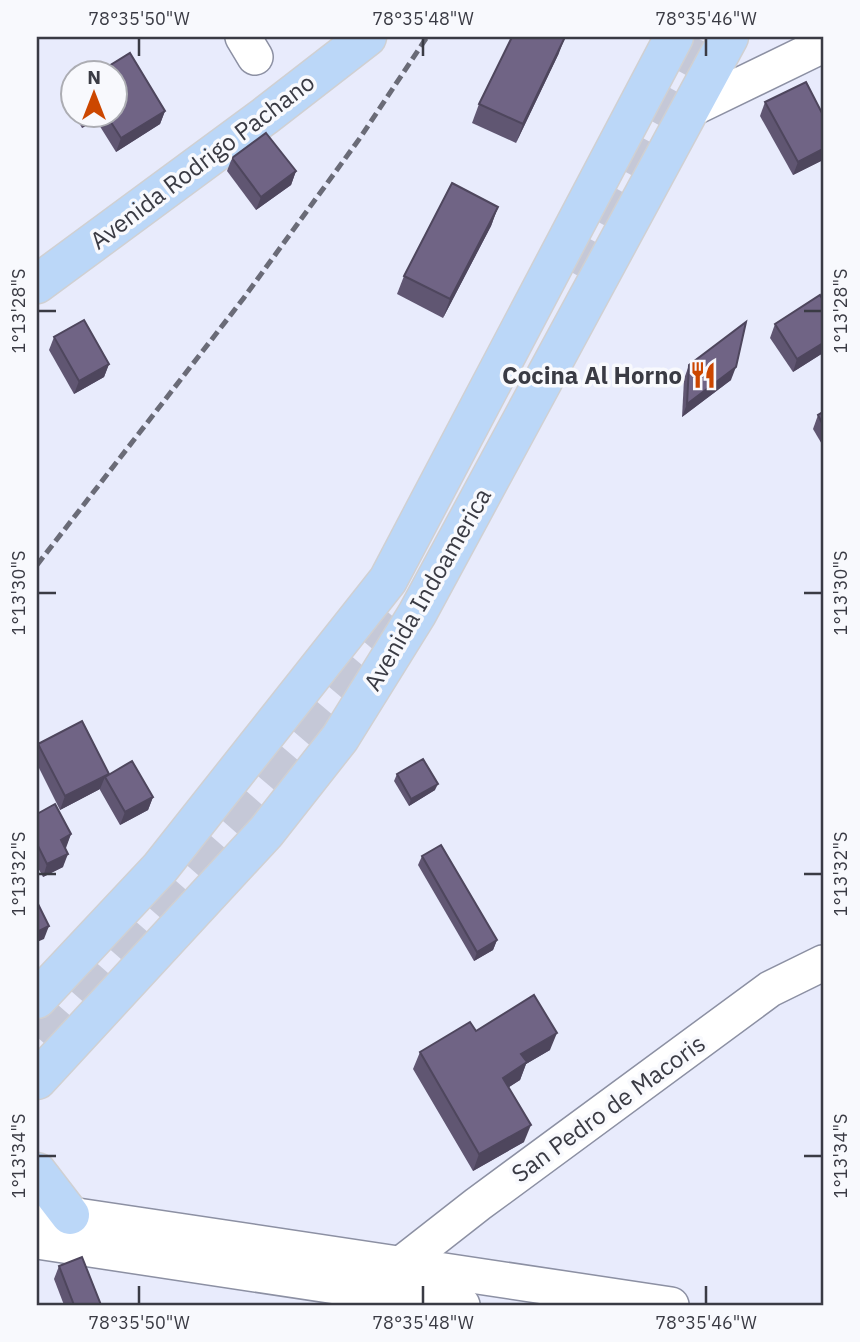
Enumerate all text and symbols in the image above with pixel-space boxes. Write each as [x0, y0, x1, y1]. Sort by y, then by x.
text: 78°35'50"W [88, 7, 190, 30]
text: 78°35'48"W [372, 7, 474, 30]
text: 78°35'46"W [655, 7, 757, 30]
north arrow [60, 60, 130, 130]
text: N [87, 65, 101, 89]
street label: Avenida Rodrigo Pachano [83, 66, 321, 256]
text: 1°13'28"S [7, 269, 30, 353]
text: 1°13'28"S [829, 269, 852, 353]
place label: Cocina Al Horno [502, 359, 682, 391]
restaurant icon: Cocina Al Horno [688, 360, 718, 390]
street label: Avenida Indoamerica [356, 482, 498, 696]
text: 1°13'30"S [7, 551, 30, 635]
text: 1°13'30"S [829, 551, 852, 635]
text: 1°13'32"S [7, 832, 30, 916]
text: 1°13'32"S [829, 832, 852, 916]
street label: San Pedro de Macoris [505, 1027, 711, 1189]
text: 1°13'34"S [7, 1114, 30, 1198]
text: 1°13'34"S [829, 1114, 852, 1198]
text: 78°35'50"W [88, 1311, 190, 1334]
text: 78°35'48"W [372, 1311, 474, 1334]
text: 78°35'46"W [655, 1311, 757, 1334]

